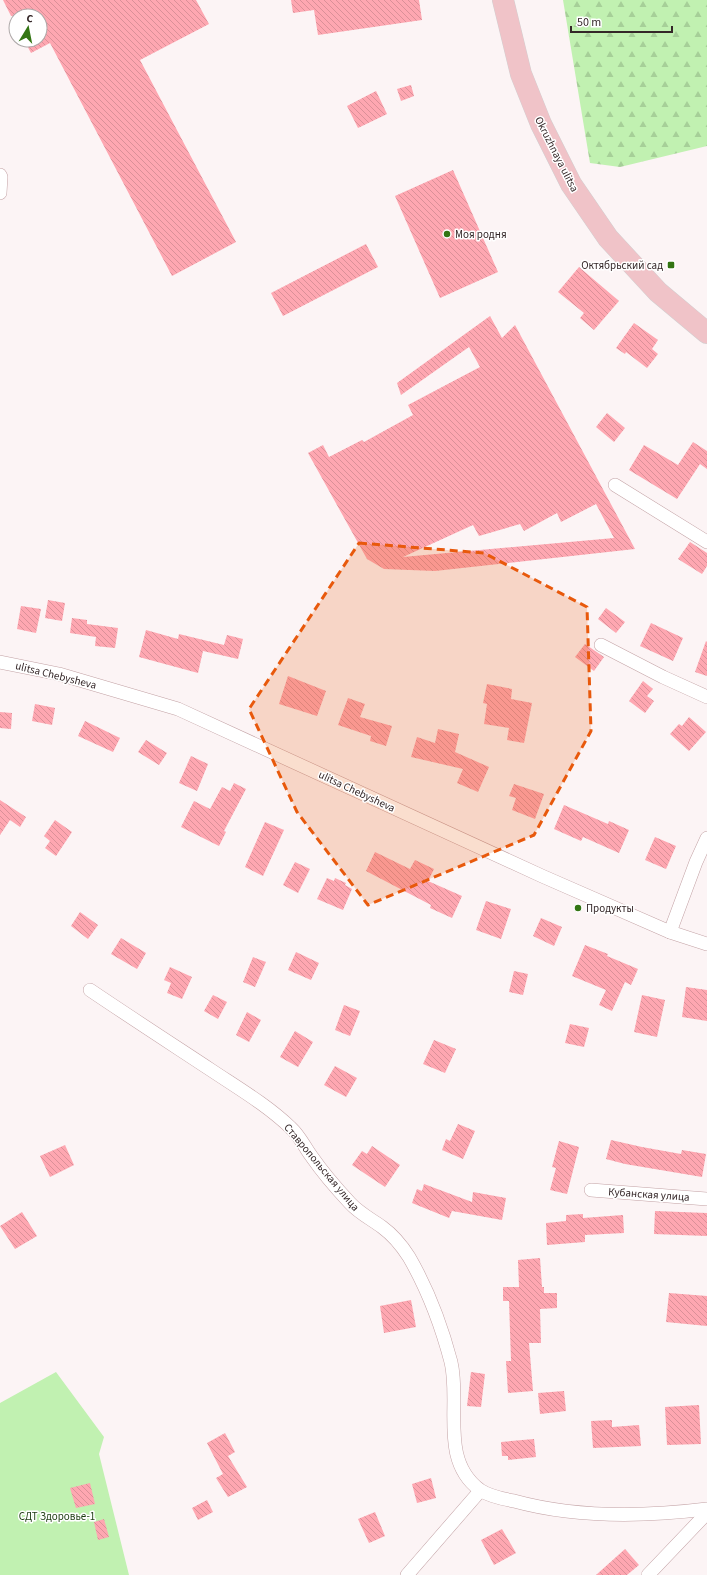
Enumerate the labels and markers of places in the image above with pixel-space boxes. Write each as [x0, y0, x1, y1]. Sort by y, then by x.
place label: Моя родня [455, 227, 507, 242]
marker: Моя родня [442, 229, 452, 239]
place label: Октябрьский сад [581, 258, 663, 273]
marker: Октябрьский сад [666, 260, 676, 270]
place label: Продукты [586, 901, 634, 916]
marker: Продукты [573, 903, 583, 913]

